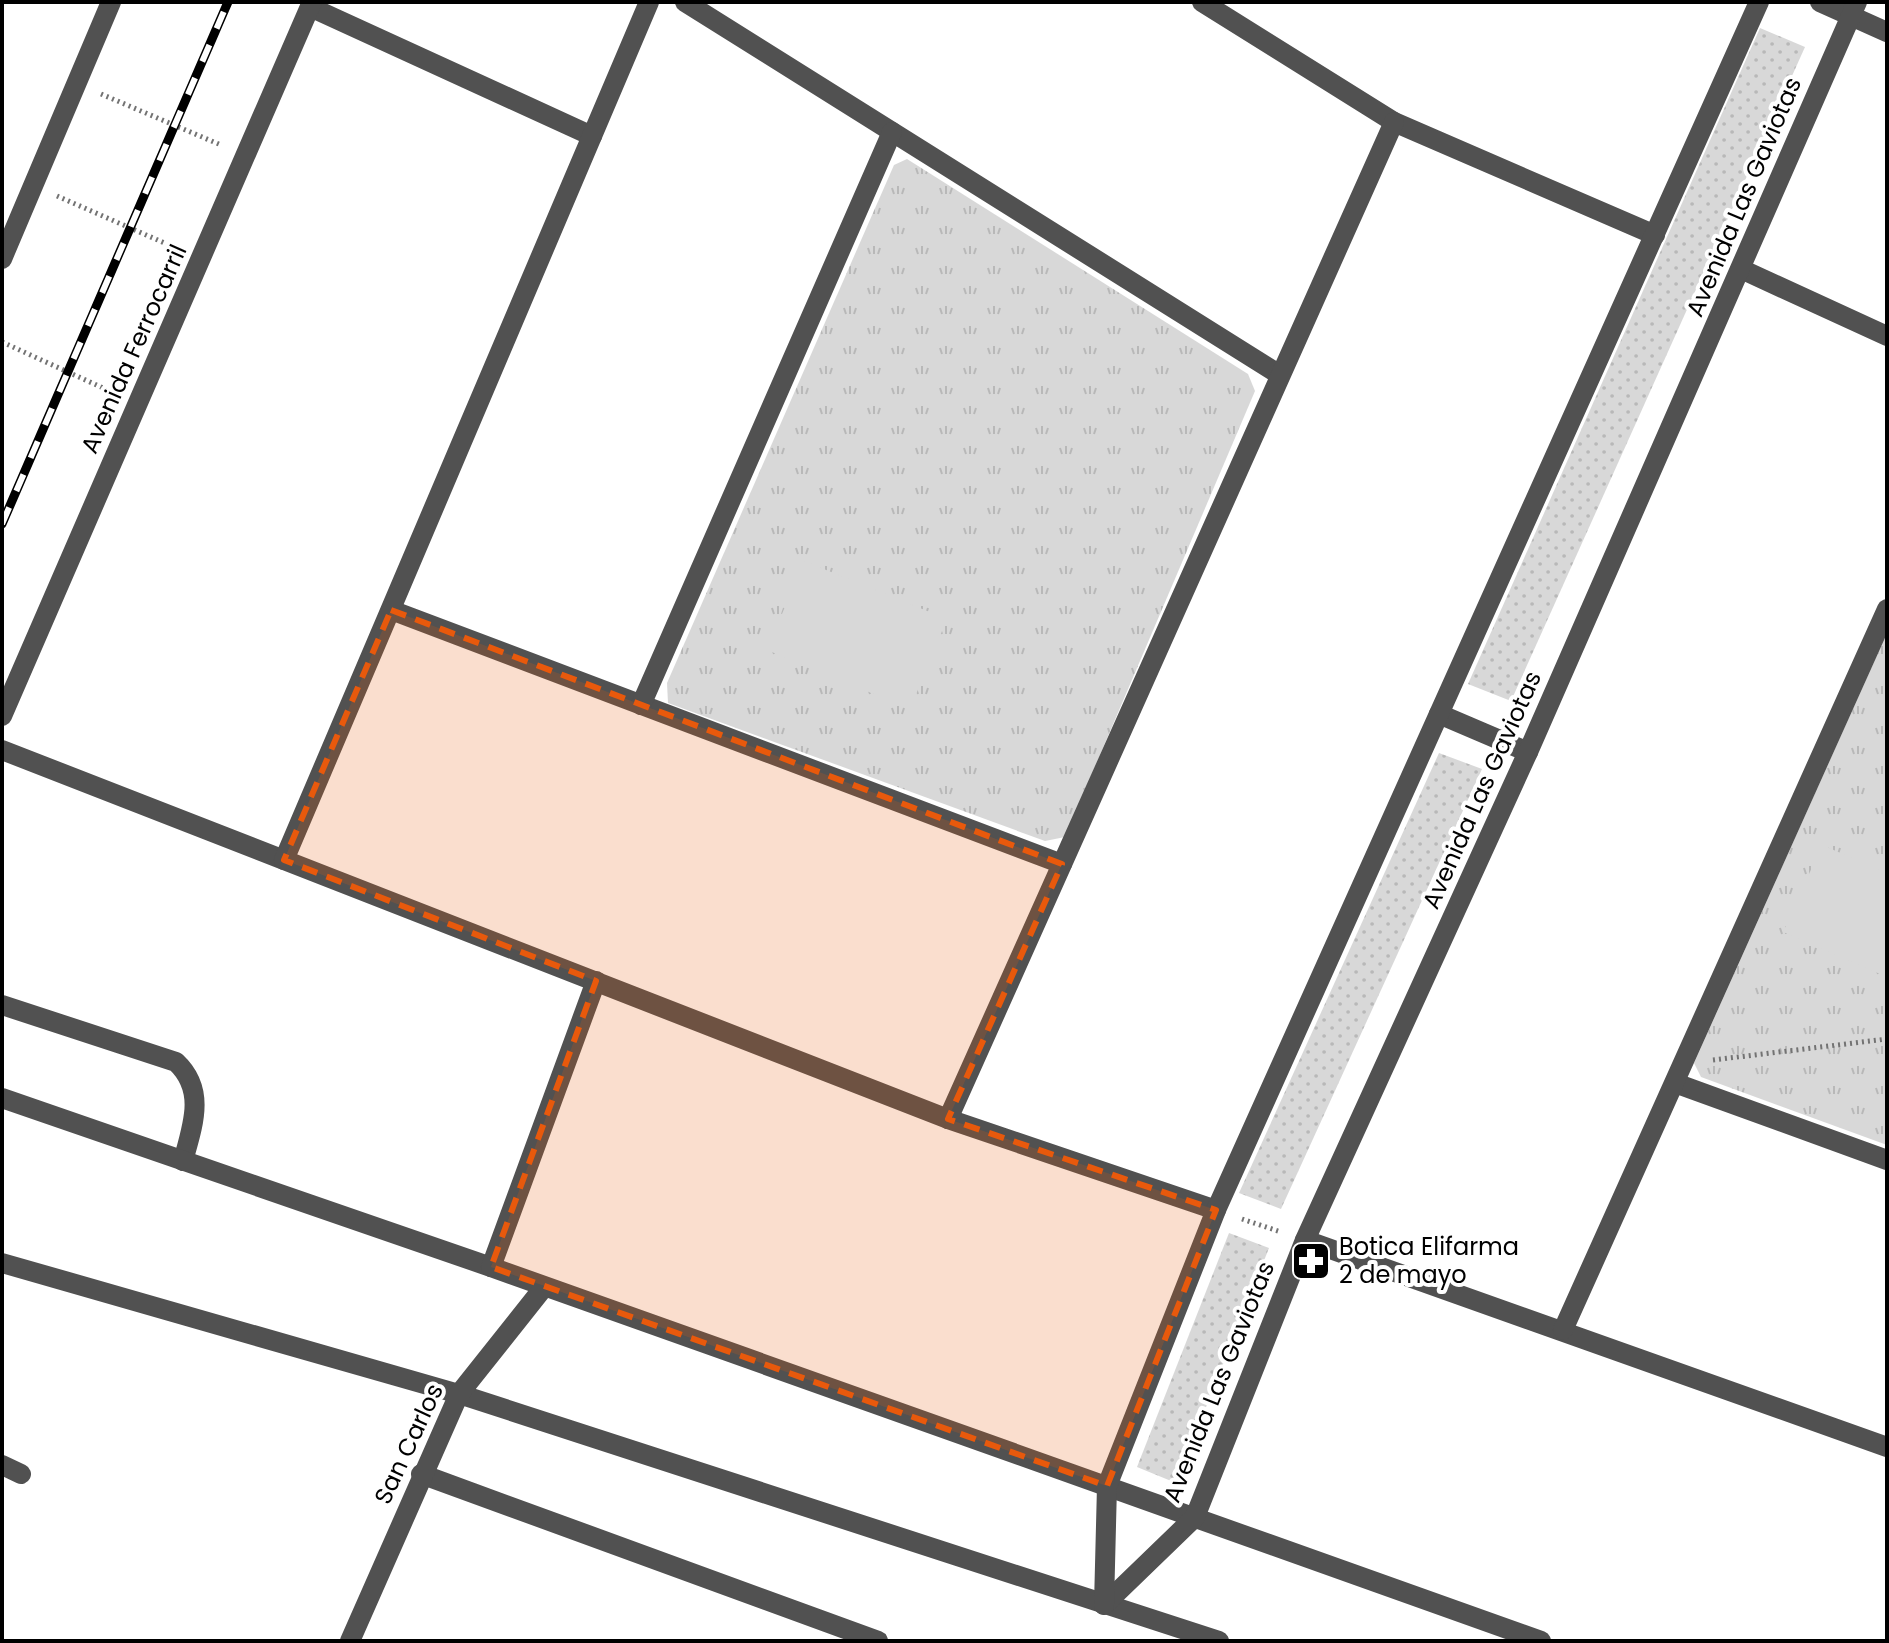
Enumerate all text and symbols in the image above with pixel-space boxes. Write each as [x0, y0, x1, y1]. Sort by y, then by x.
street label: Avenida Las Gaviotas [1678, 72, 1809, 322]
street label: Avenida Ferrocarril [73, 239, 194, 458]
street label: Avenida Las Gaviotas [1414, 666, 1549, 914]
place label: Botica Elifarma 2 de mayo [1339, 1230, 1519, 1291]
pharmacy icon: Botica Elifarma 2 de mayo [1290, 1240, 1332, 1282]
street label: Avenida Las Gaviotas [1155, 1256, 1282, 1507]
street label: San Carlos [366, 1378, 451, 1509]

